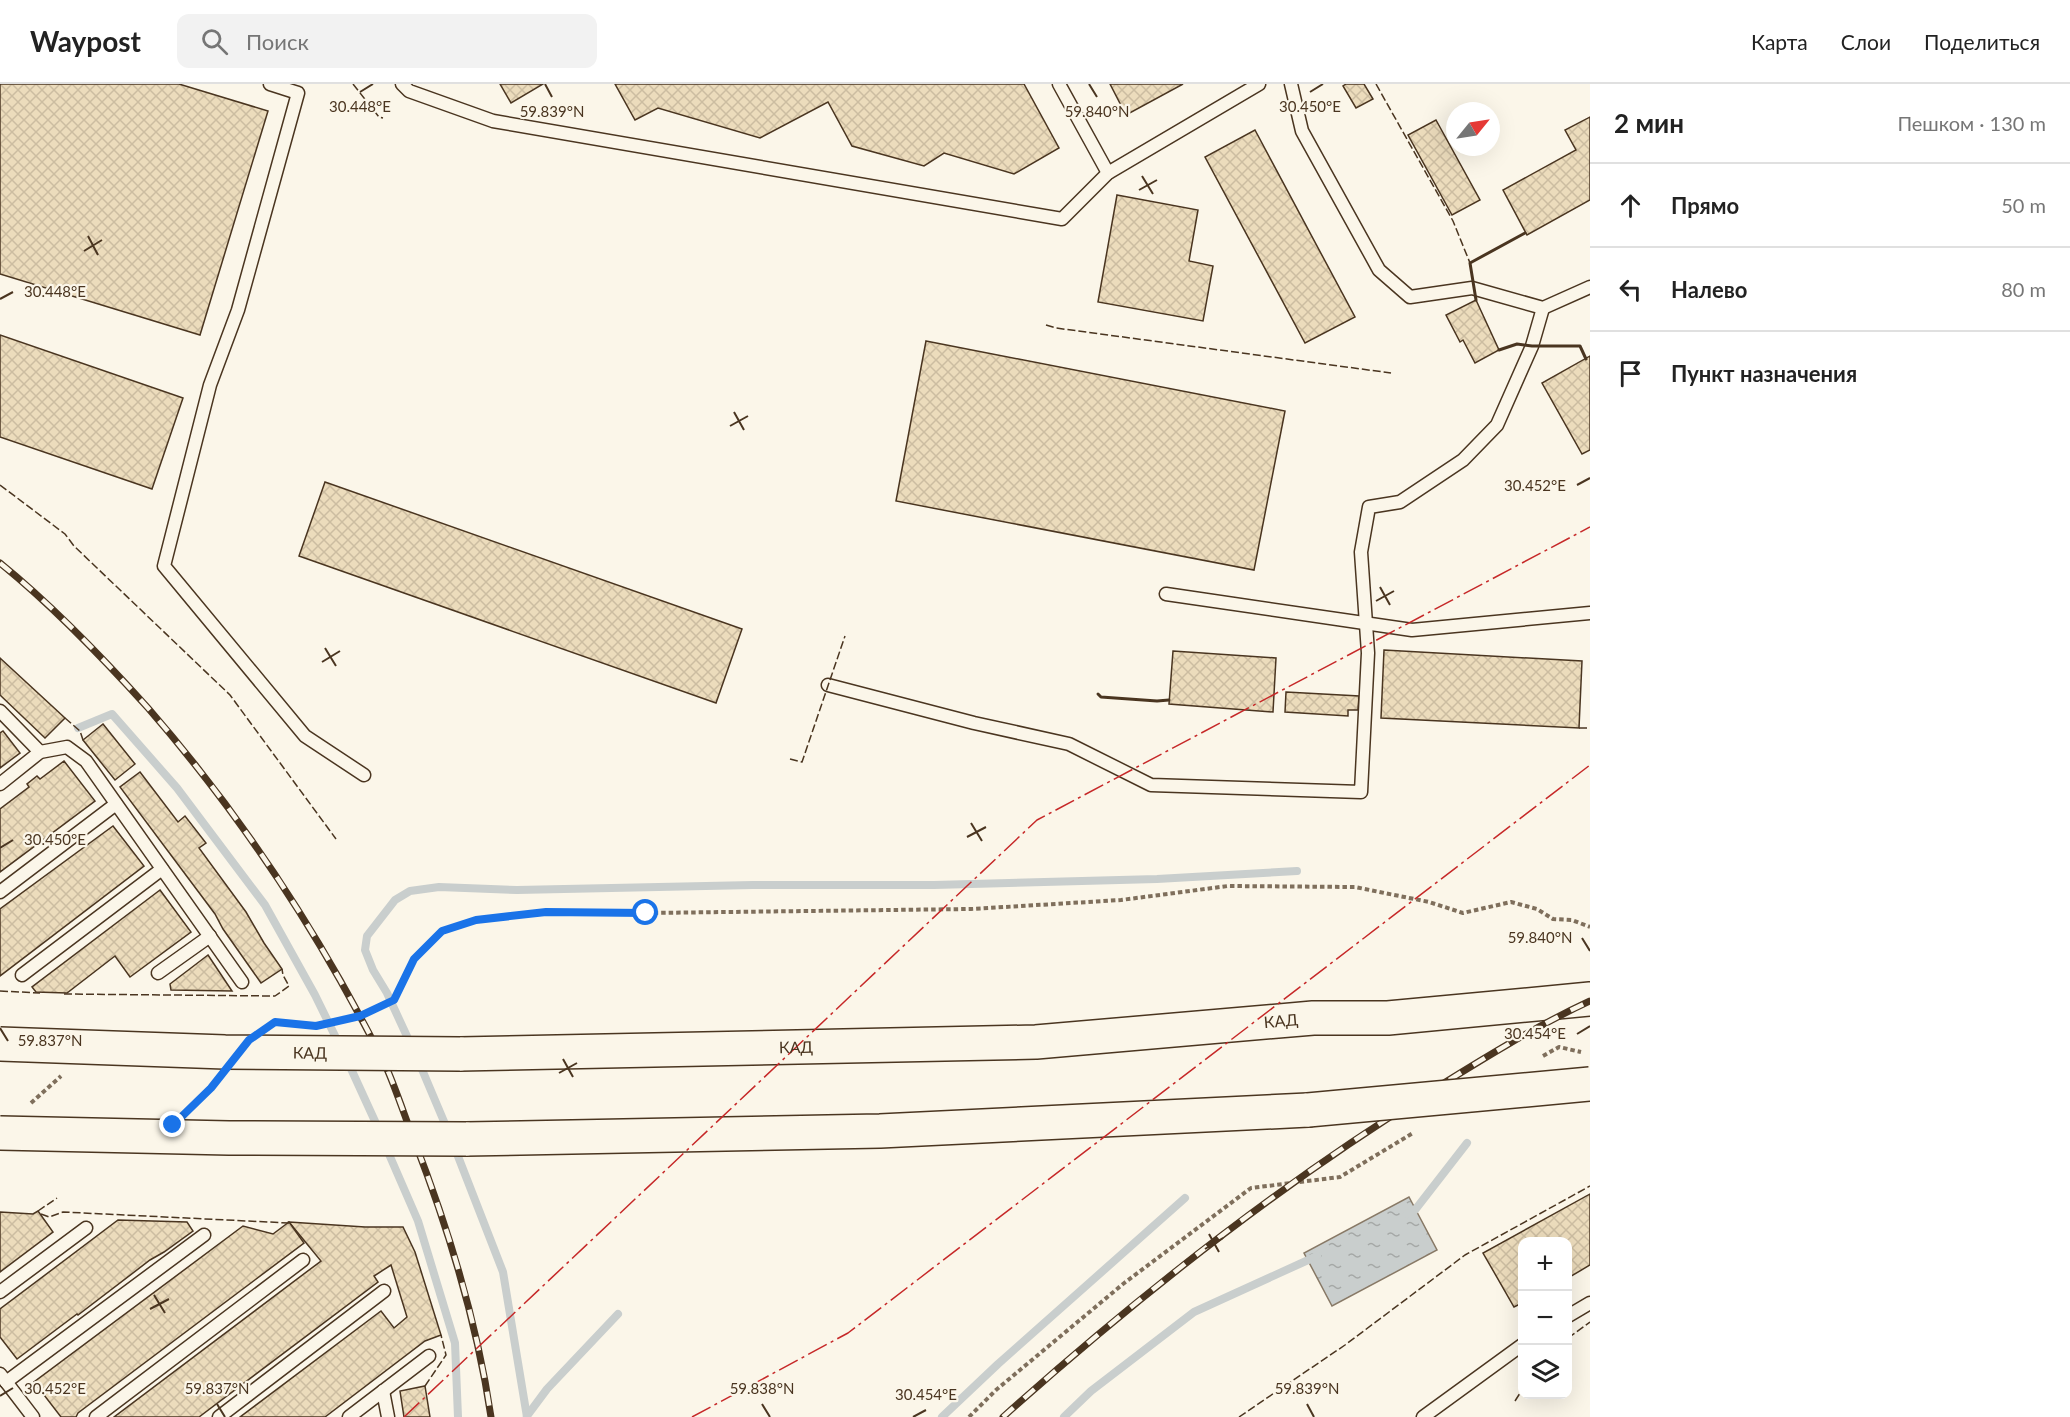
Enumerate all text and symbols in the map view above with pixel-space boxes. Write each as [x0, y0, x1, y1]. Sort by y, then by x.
search box [177, 14, 597, 68]
text: Waypost [30, 24, 141, 58]
icon: search [198, 25, 231, 58]
text: Поиск [246, 28, 309, 55]
text: Карта [1751, 29, 1808, 54]
text: Слои [1841, 29, 1891, 54]
text: Поделиться [1924, 29, 2040, 54]
text: 30.448°E [329, 97, 391, 115]
text: 30.450°E [1279, 97, 1341, 115]
text: 59.839°N [520, 102, 584, 120]
text: 59.840°N [1065, 102, 1129, 120]
north arrow [1446, 102, 1500, 156]
text: 2 мин [1614, 107, 1684, 139]
text: Пешком · 130 m [1897, 111, 2046, 135]
icon: ahead [1614, 189, 1647, 222]
text: Прямо [1671, 192, 1739, 219]
text: 50 m [2001, 193, 2046, 217]
icon: left [1614, 273, 1647, 306]
text: Налево [1671, 276, 1747, 303]
text: 80 m [2001, 277, 2046, 301]
text: 30.448°E [24, 282, 86, 300]
icon: arrive [1614, 357, 1647, 390]
text: Пункт назначения [1671, 360, 1857, 387]
text: 30.452°E [1504, 476, 1566, 494]
text: 30.450°E [24, 830, 86, 848]
route start [632, 899, 658, 925]
text: 59.840°N [1508, 928, 1572, 946]
street label: КАД [1263, 1009, 1299, 1031]
text: 30.454°E [1504, 1024, 1566, 1042]
text: 59.837°N [18, 1031, 82, 1049]
street label: КАД [779, 1037, 814, 1056]
street label: КАД [293, 1043, 328, 1062]
route end [159, 1111, 185, 1137]
map controls [1518, 1237, 1572, 1399]
button: + [1518, 1237, 1572, 1291]
button: − [1518, 1291, 1572, 1345]
button: layers [1518, 1345, 1572, 1399]
text: 30.452°E [24, 1379, 86, 1397]
text: 59.837°N [185, 1379, 249, 1397]
text: 59.838°N [730, 1379, 794, 1397]
text: 59.839°N [1275, 1379, 1339, 1397]
text: 30.454°E [895, 1385, 957, 1403]

